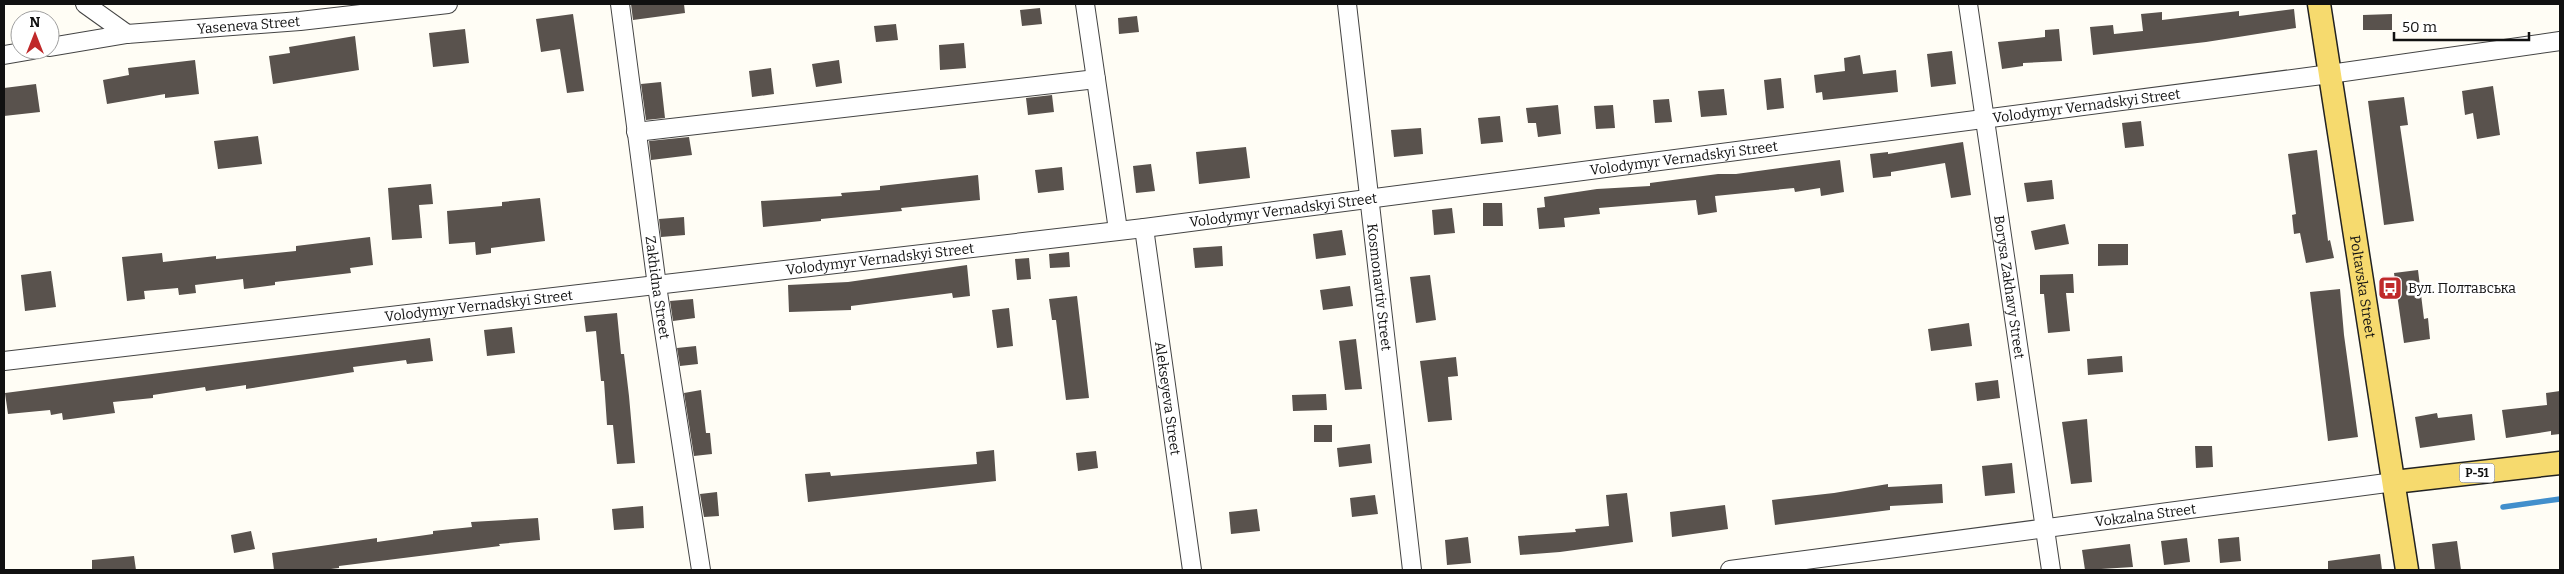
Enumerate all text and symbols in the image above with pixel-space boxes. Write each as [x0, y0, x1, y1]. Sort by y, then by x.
north arrow [10, 10, 60, 60]
scale bar [2394, 10, 2529, 42]
street label: Yaseneva Street [196, 13, 301, 38]
text: N [30, 14, 41, 31]
text: 50 m [2402, 18, 2438, 36]
street label: Volodymyr Vernadskyi Street [1991, 86, 2181, 127]
street label: Volodymyr Vernadskyi Street [1589, 138, 1779, 179]
street label: Volodymyr Vernadskyi Street [1188, 190, 1378, 231]
street label: Borysa Zakhavy Street [1990, 214, 2028, 360]
street label: Kosmonavtiv Street [1363, 223, 1395, 352]
street label: Poltavska Street [2346, 234, 2379, 339]
street label: Zakhidna Street [642, 235, 673, 340]
street label: Volodymyr Vernadskyi Street [785, 240, 975, 279]
bus stop icon: Вул. Полтавська [2377, 275, 2403, 301]
place label: Вул. Полтавська [2408, 280, 2516, 297]
street label: Volodymyr Vernadskyi Street [384, 287, 574, 326]
street label: Alekseyeva Street [1151, 340, 1184, 456]
road number: Р-51 [2460, 463, 2494, 482]
street label: Vokzalna Street [2094, 500, 2197, 531]

